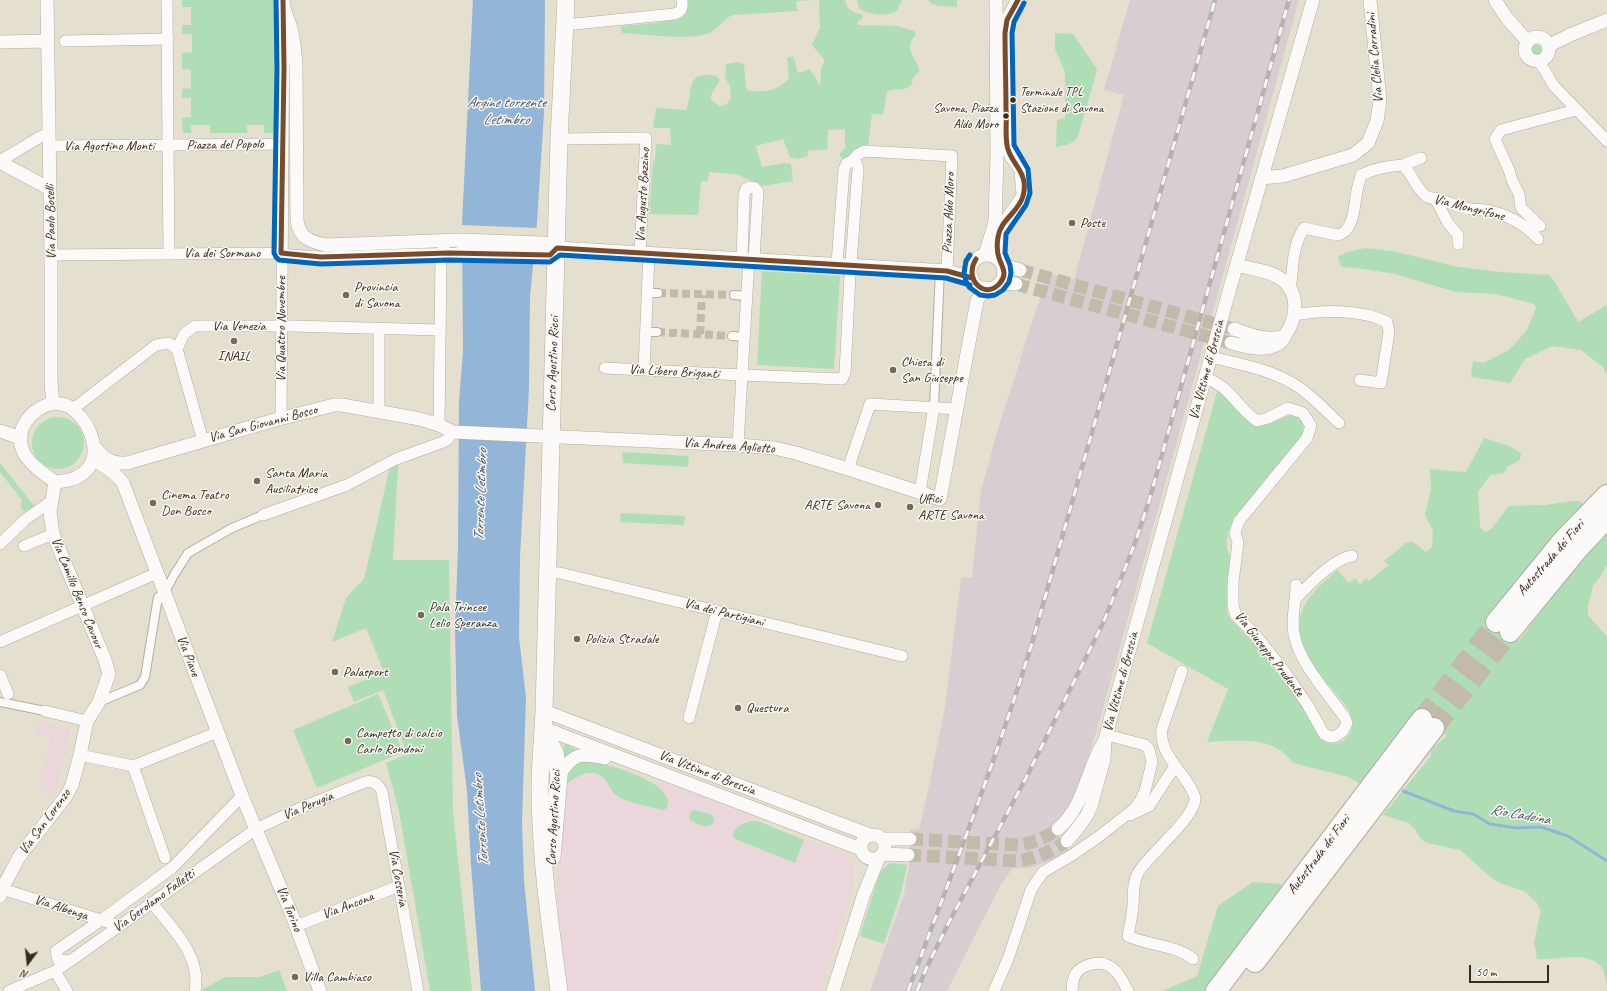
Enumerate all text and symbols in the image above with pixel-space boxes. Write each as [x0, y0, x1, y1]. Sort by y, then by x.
street label: Via Clelia Corradini [1363, 12, 1387, 104]
place label: Terminale TPL Stazione di Savona [1020, 85, 1103, 116]
water label: Argine torrente Letimbro [467, 94, 545, 129]
marker: Terminale TPL Stazione di Savona [1008, 95, 1018, 105]
place label: Savona, Piazza Aldo Moro [933, 101, 998, 132]
marker: Savona, Piazza Aldo Moro [1001, 111, 1011, 121]
street label: Piazza del Popolo [186, 136, 264, 154]
street label: Via Agostino Monti [64, 138, 154, 154]
street label: Via Augusto Bazzino [632, 147, 654, 243]
street label: Piazza Aldo Moro [939, 172, 959, 254]
street label: Via Paolo Boselli [42, 184, 60, 260]
street label: Via Mongrifone [1432, 191, 1506, 225]
place label: Poste [1080, 215, 1105, 231]
marker: Poste [1067, 218, 1077, 228]
street label: Via dei Sormano [184, 245, 260, 261]
street label: Via Quattro Novembre [273, 276, 289, 382]
place label: Provincia di Savona [354, 279, 400, 312]
marker: Provincia di Savona [341, 290, 351, 300]
street label: Corso Agostino Ricci [543, 316, 563, 412]
street label: Via Venezia [212, 318, 266, 334]
street label: Via Vittime di Brescia [1186, 318, 1228, 422]
marker: INAIL [229, 336, 239, 346]
place label: INAIL [218, 348, 250, 364]
place label: Chiesa di San Giuseppe [901, 354, 963, 386]
street label: Via Libero Briganti [628, 361, 720, 383]
marker: Chiesa di San Giuseppe [888, 365, 898, 375]
street label: Via San Giovanni Bosco [207, 401, 319, 447]
street label: Via Andrea Aglietto [683, 434, 775, 458]
water label: Torrente Letimbro [470, 449, 492, 541]
place label: Santa Maria Ausiliatrice [265, 465, 327, 498]
marker: Santa Maria Ausiliatrice [252, 476, 262, 486]
place label: Cinema Teatro Don Bosco [161, 487, 229, 520]
place label: Uffici ARTE Savona [918, 491, 984, 524]
place label: ARTE Savona [804, 497, 870, 513]
marker: Cinema Teatro Don Bosco [148, 498, 158, 508]
marker: ARTE Savona [873, 500, 883, 510]
marker: Uffici ARTE Savona [905, 502, 915, 512]
street label: Autostrada dei Fiori [1514, 517, 1588, 599]
street label: Via Camillo Benso Cavour [47, 535, 107, 651]
street label: Via dei Partigiani [682, 595, 766, 631]
place label: Pala Trincee Lelio Speranza [429, 599, 497, 632]
street label: Via Giuseppe Prudente [1231, 608, 1307, 700]
marker: Pala Trincee Lelio Speranza [416, 610, 426, 620]
street label: Via Vittime di Brescia [1100, 630, 1142, 734]
place label: Polizia Stradale [585, 631, 658, 647]
street label: Via Piave [173, 633, 203, 679]
marker: Polizia Stradale [572, 634, 582, 644]
place label: Palasport [343, 664, 388, 680]
marker: Palasport [330, 667, 340, 677]
place label: Questura [746, 700, 789, 716]
marker: Questura [733, 703, 743, 713]
place label: Campetto di calcio Carlo Rondoni [356, 725, 442, 758]
marker: Campetto di calcio Carlo Rondoni [343, 736, 353, 746]
street label: Via Vittime di Brescia [656, 747, 758, 799]
street label: Corso Agostino Ricci [543, 770, 565, 866]
water label: Torrente Letimbro [469, 773, 493, 867]
street label: Via San Lorenzo [16, 786, 74, 858]
street label: Via Perugia [280, 788, 336, 824]
water label: Rio Cadeina [1489, 801, 1551, 829]
street label: Autostrada dei Fiori [1284, 812, 1354, 898]
street label: Via Cosseria [385, 848, 411, 908]
street label: Via Gerolamo Falletti [110, 866, 198, 936]
street label: Via Torino [272, 884, 306, 934]
street label: Via Ancona [320, 889, 376, 923]
street label: Via Albenga [32, 891, 90, 925]
north arrow [8, 943, 48, 983]
scale bar [1471, 957, 1551, 983]
text: 50 m [1476, 964, 1496, 980]
text: N [20, 967, 30, 982]
place label: Villa Cambiaso [303, 969, 371, 985]
marker: Villa Cambiaso [290, 972, 300, 982]

